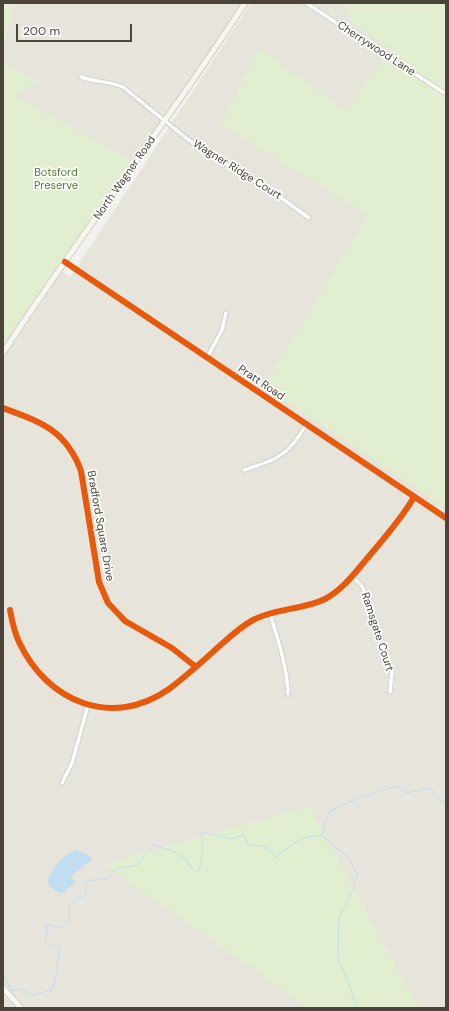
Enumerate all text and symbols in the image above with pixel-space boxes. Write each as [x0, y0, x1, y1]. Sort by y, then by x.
scale bar [18, 16, 134, 42]
street label: Cherrywood Lane [335, 19, 417, 79]
text: 200 m [23, 23, 60, 39]
street label: North Wagner Road [91, 134, 159, 222]
street label: Wagner Ridge Court [190, 137, 284, 203]
park label: Botsford Preserve [34, 166, 78, 192]
street label: Pratt Road [235, 363, 287, 403]
street label: Bradford Square Drive [84, 470, 116, 582]
street label: Ramsgate Court [358, 591, 396, 673]

